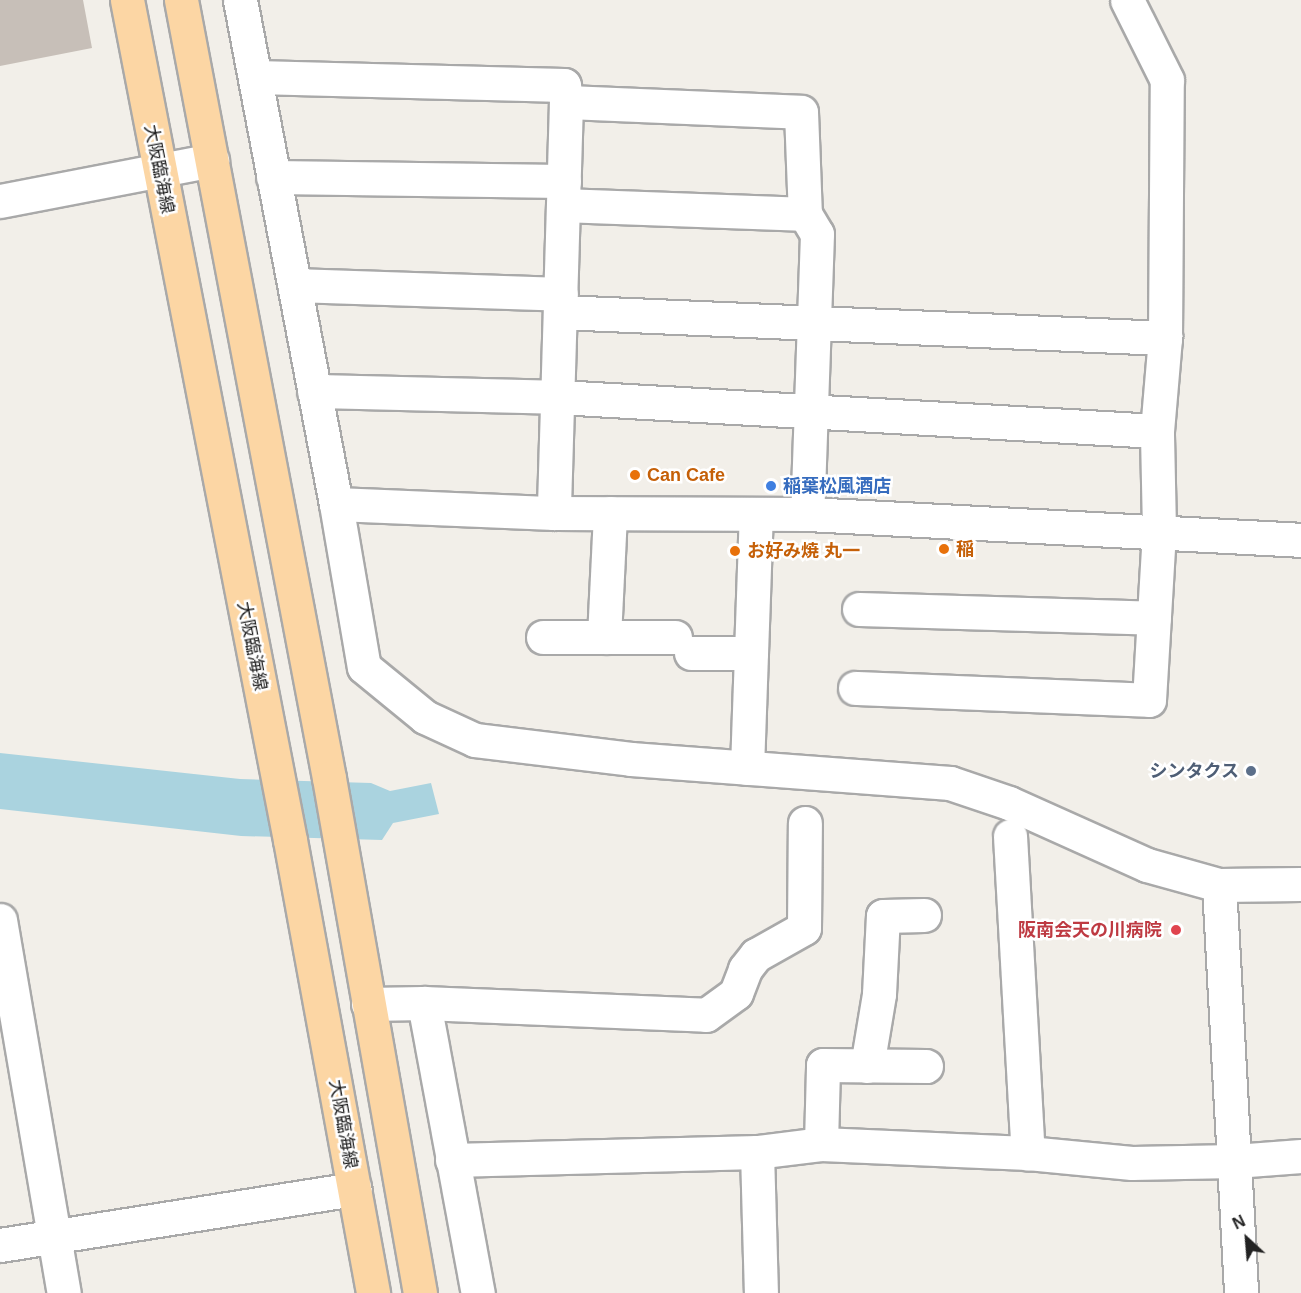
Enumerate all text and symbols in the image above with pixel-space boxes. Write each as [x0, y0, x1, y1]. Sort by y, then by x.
street label: 大阪臨海線 [140, 123, 178, 215]
place label: Can Cafe [647, 464, 725, 486]
marker: Can Cafe [628, 468, 642, 482]
place label: 稲葉松風酒店 [783, 475, 891, 497]
marker: 稲葉松風酒店 [764, 479, 778, 493]
place label: 稲 [956, 538, 974, 560]
place label: お好み焼 丸一 [747, 540, 860, 562]
marker: 稲 [937, 542, 951, 556]
marker: お好み焼 丸一 [728, 544, 742, 558]
street label: 大阪臨海線 [233, 600, 271, 692]
place label: シンタクス [1149, 760, 1239, 782]
marker: シンタクス [1244, 764, 1258, 778]
place label: 阪南会天の川病院 [1018, 919, 1162, 941]
marker: 阪南会天の川病院 [1167, 921, 1185, 939]
street label: 大阪臨海線 [325, 1078, 361, 1170]
north arrow [1217, 1209, 1277, 1269]
text: N [1230, 1212, 1248, 1233]

